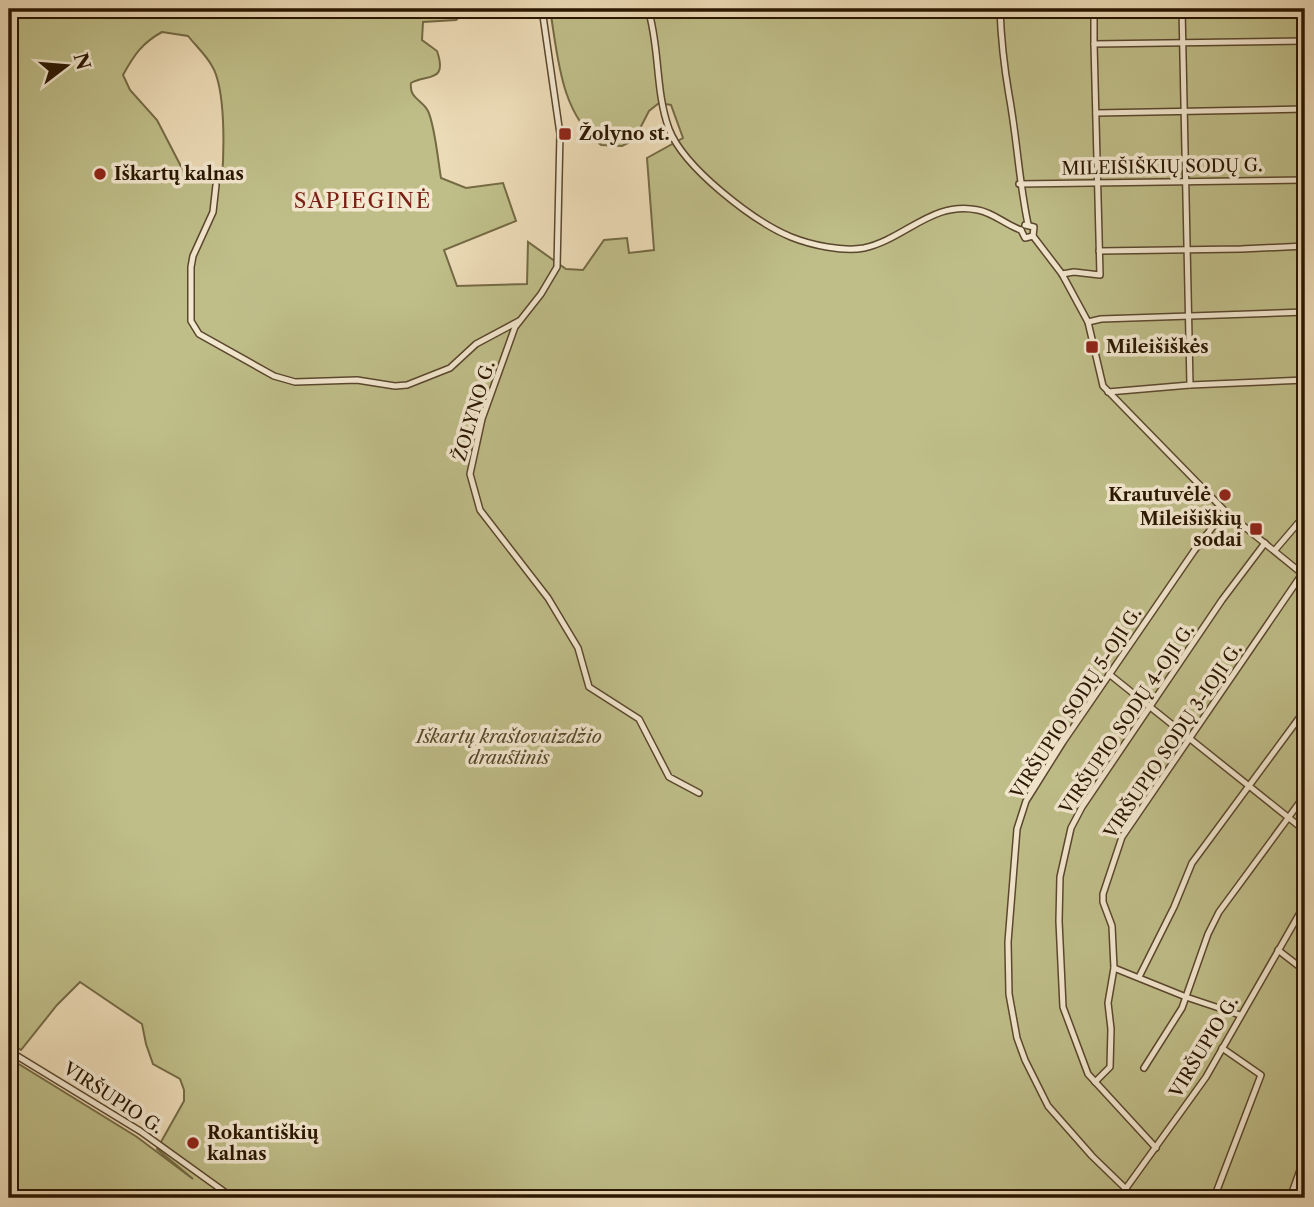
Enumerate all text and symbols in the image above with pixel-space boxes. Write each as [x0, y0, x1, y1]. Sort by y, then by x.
north arrow [32, 32, 102, 102]
text: N [69, 50, 95, 73]
place label: Žolyno st. [579, 121, 669, 145]
marker: Žolyno st. [557, 126, 573, 142]
street label: MILEIŠIŠKIŲ SODŲ G. [1061, 152, 1263, 180]
place label: Iškartų kalnas [114, 163, 244, 185]
marker: Iškartų kalnas [92, 166, 108, 182]
district label: SAPIEGINĖ [294, 188, 432, 213]
place label: Mileišiškės [1106, 336, 1209, 358]
marker: Mileišiškės [1084, 339, 1100, 355]
street label: ŽOLYNO G. [446, 358, 500, 464]
place label: Krautuvėlė [1108, 484, 1211, 506]
marker: Krautuvėlė [1217, 487, 1233, 503]
place label: Mileišiškių sodai [1140, 508, 1243, 551]
marker: Mileišiškių sodai [1248, 521, 1264, 537]
street label: VIRŠUPIO SODŲ 5-OJI G. [1003, 602, 1146, 804]
street label: VIRŠUPIO SODŲ 4-OJI G. [1053, 618, 1199, 819]
street label: VIRŠUPIO SODŲ 3-IOJI G. [1097, 638, 1247, 844]
park label: Iškartų kraštovaizdžio draustinis [414, 726, 602, 769]
street label: VIRŠUPIO G. [1163, 991, 1243, 1103]
street label: VIRŠUPIO G. [58, 1055, 168, 1138]
place label: Rokantiškių kalnas [207, 1122, 319, 1165]
marker: Rokantiškių kalnas [185, 1135, 201, 1151]

